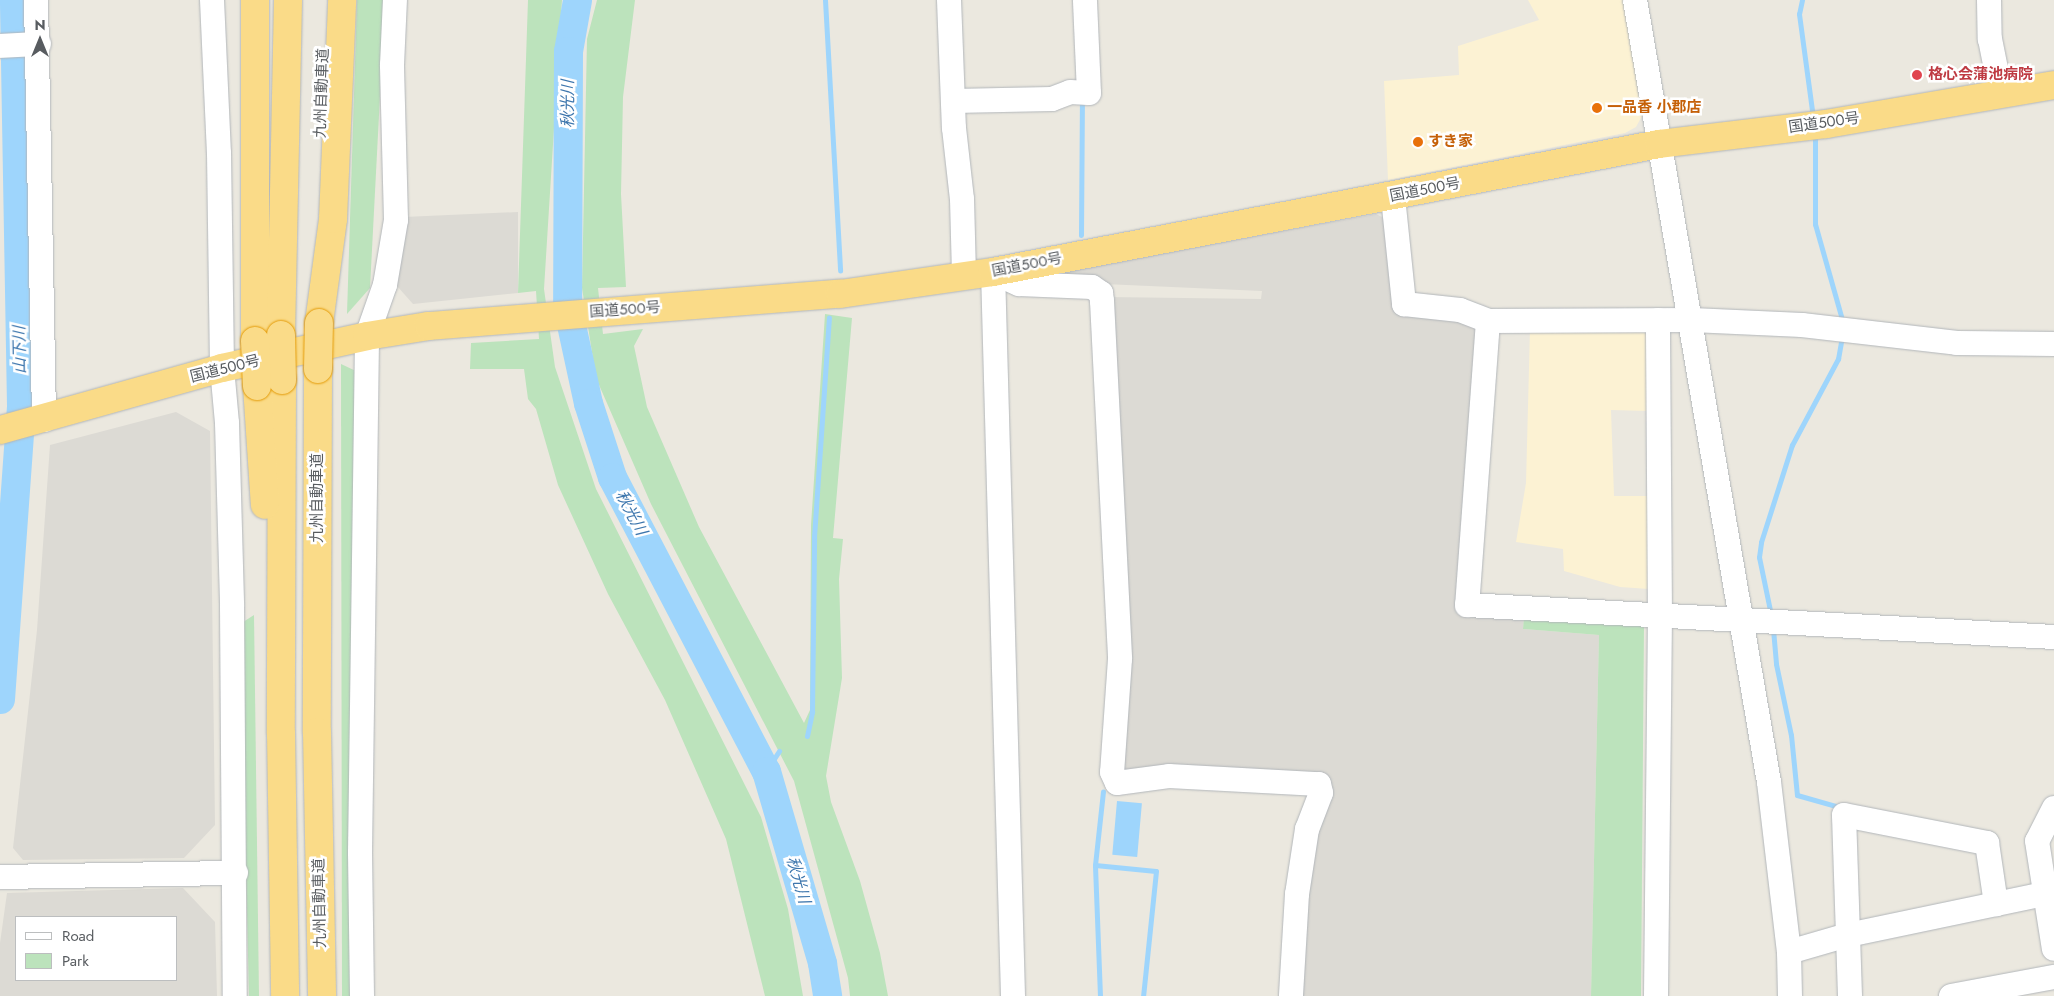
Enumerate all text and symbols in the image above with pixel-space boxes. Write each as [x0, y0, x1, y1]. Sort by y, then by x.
north arrow [15, 15, 65, 65]
text: N [34, 15, 46, 35]
street label: 九州自動車道 [311, 48, 333, 138]
place label: 格心会蒲池病院 [1928, 66, 2033, 84]
marker: 格心会蒲池病院 [1910, 68, 1924, 82]
water label: 秋光川 [558, 80, 578, 128]
place label: 一品香 小郡店 [1607, 99, 1701, 117]
marker: 一品香 小郡店 [1591, 102, 1603, 114]
street label: 国道500号 [1787, 109, 1861, 137]
place label: すき家 [1428, 133, 1473, 151]
marker: すき家 [1412, 136, 1424, 148]
street label: 国道500号 [1388, 174, 1462, 206]
street label: 国道500号 [990, 249, 1064, 281]
street label: 国道500号 [589, 299, 661, 321]
water label: 山下川 [10, 326, 30, 374]
street label: 国道500号 [188, 352, 262, 386]
street label: 九州自動車道 [309, 453, 327, 543]
water label: 秋光川 [611, 487, 651, 539]
water label: 秋光川 [782, 854, 814, 906]
street label: 九州自動車道 [310, 858, 330, 948]
legend [15, 916, 178, 981]
text: Road [62, 925, 94, 947]
text: Park [62, 950, 89, 972]

